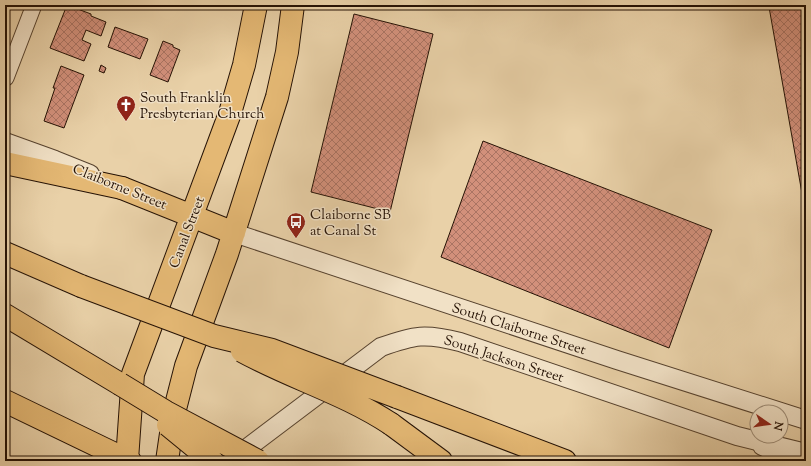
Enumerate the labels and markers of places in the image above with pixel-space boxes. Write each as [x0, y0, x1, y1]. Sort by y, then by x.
place label: South Franklin Presbyterian Church [140, 89, 264, 125]
church icon: South Franklin Presbyterian Church [115, 94, 137, 122]
place label: Claiborne SB at Canal St [310, 206, 391, 242]
bus stop icon: Claiborne SB at Canal St [285, 211, 307, 239]

